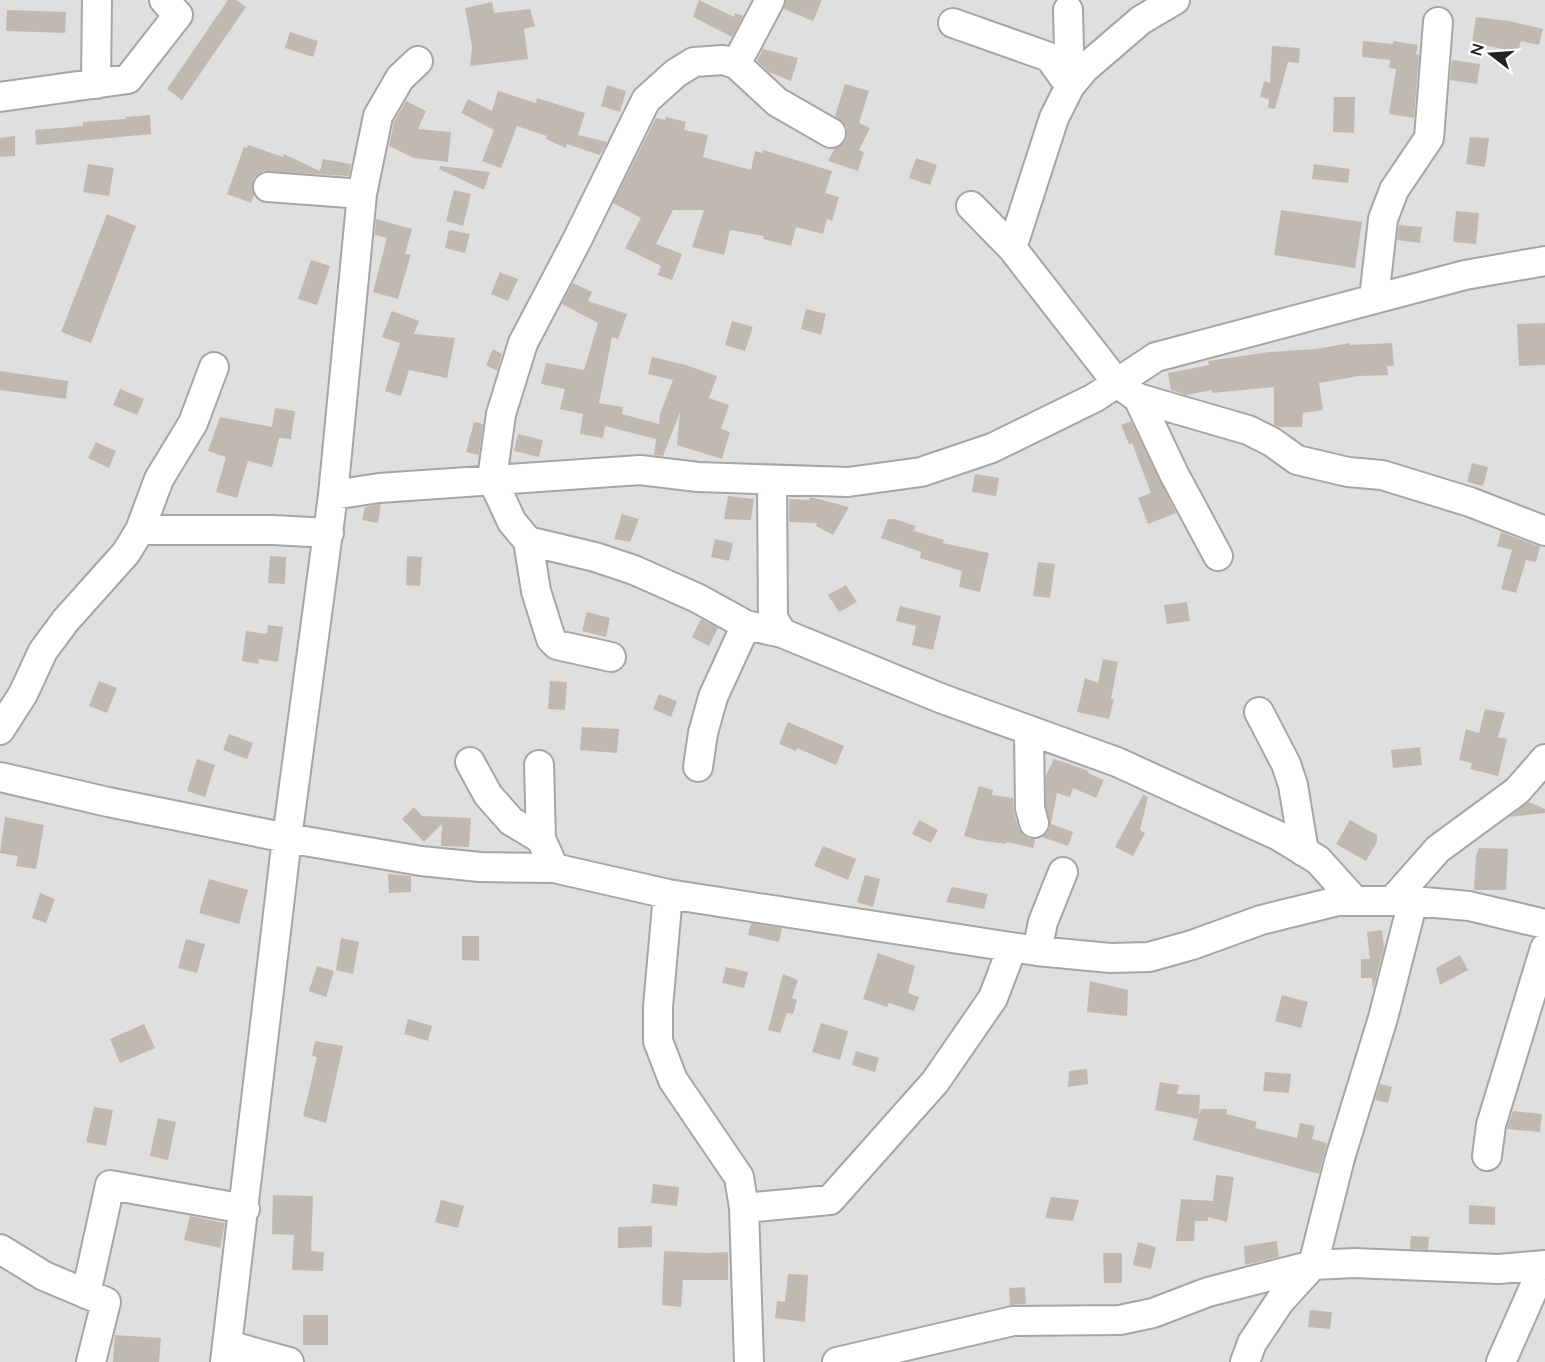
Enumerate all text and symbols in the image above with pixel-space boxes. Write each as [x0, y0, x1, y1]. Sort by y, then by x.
north arrow [1461, 24, 1521, 84]
text: N [1465, 41, 1490, 59]

